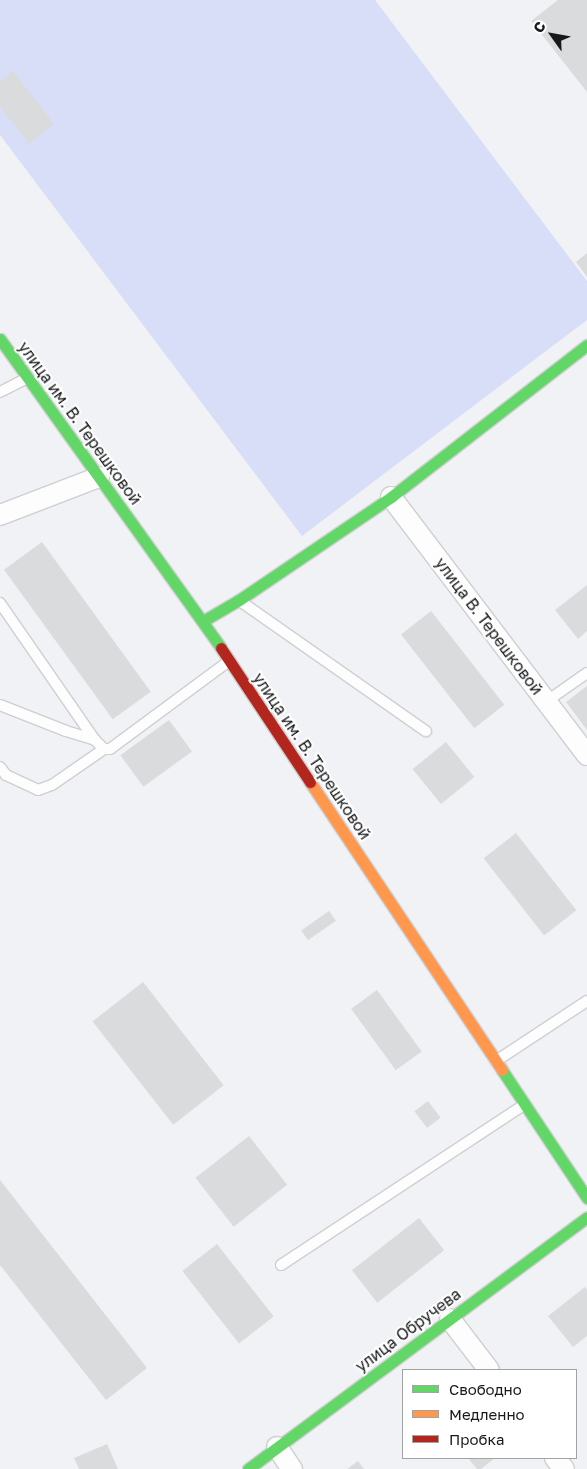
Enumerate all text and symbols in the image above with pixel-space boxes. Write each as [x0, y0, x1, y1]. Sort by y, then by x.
north arrow [527, 10, 577, 60]
text: С [529, 18, 549, 36]
street label: улица им. В. Терешковой [14, 338, 146, 508]
street label: улица В. Терешковой [431, 554, 547, 698]
street label: улица им. В. Терешковой [249, 669, 375, 843]
street label: улица Обручева [351, 1284, 465, 1376]
legend [402, 1369, 577, 1459]
text: Свободно [449, 1380, 522, 1398]
text: Медленно [449, 1405, 525, 1423]
text: Пробка [449, 1430, 504, 1448]

